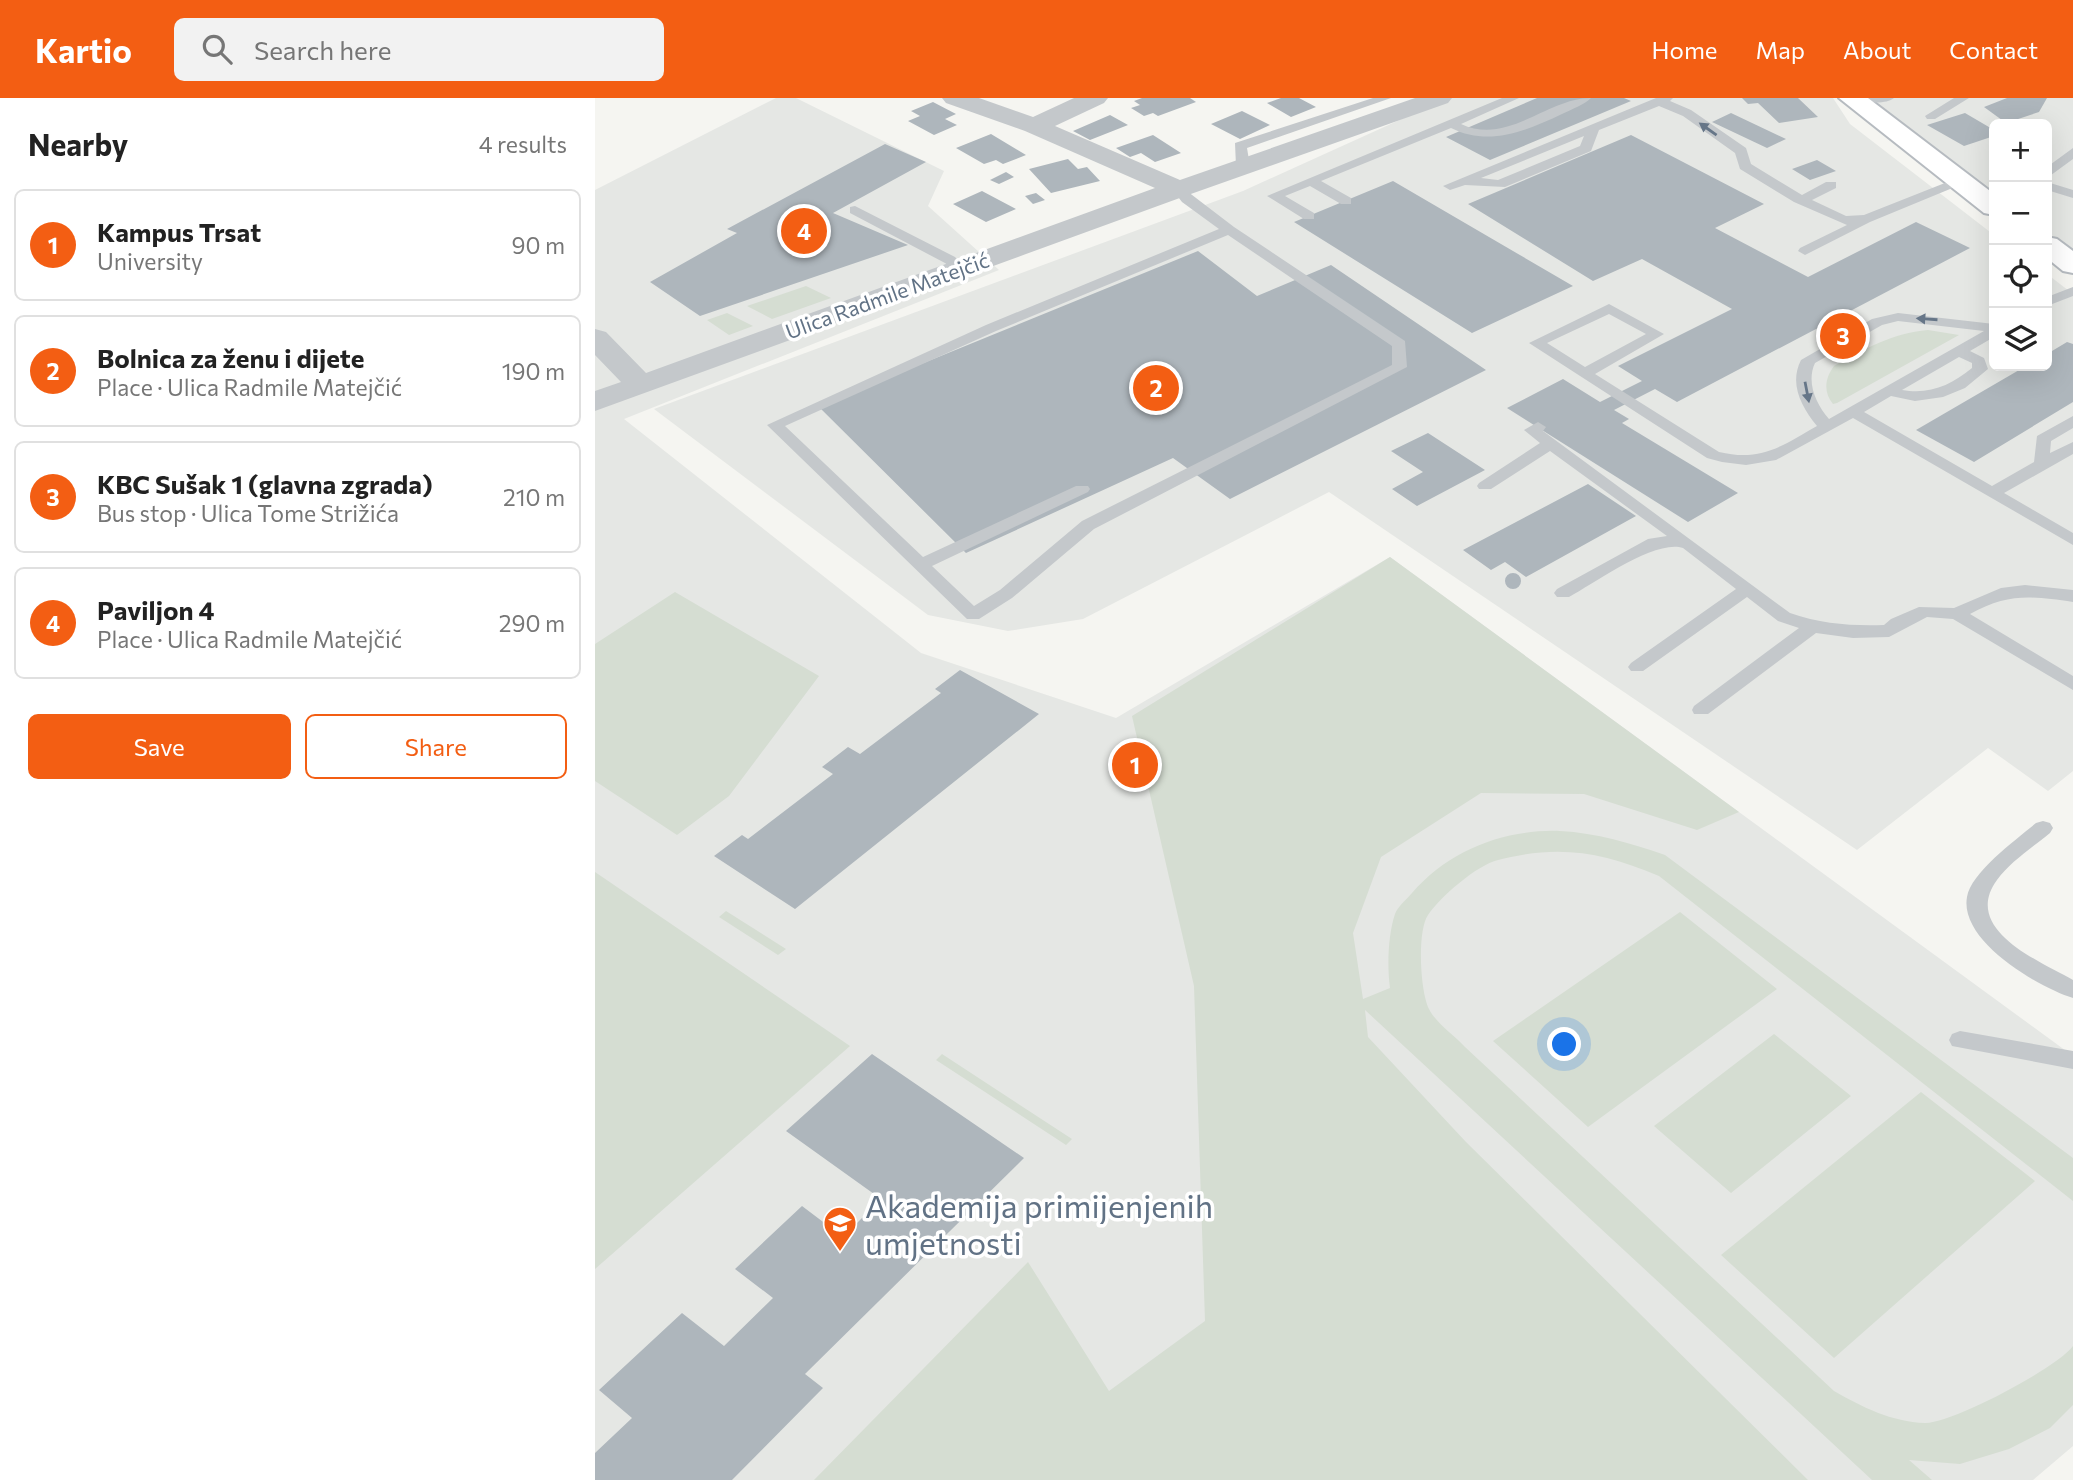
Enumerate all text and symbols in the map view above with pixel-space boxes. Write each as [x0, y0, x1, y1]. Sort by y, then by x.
search box [174, 18, 664, 81]
text: Kartio [35, 29, 132, 70]
icon: search [198, 30, 236, 68]
text: Search here [254, 34, 391, 65]
text: Home [1652, 35, 1718, 64]
text: Map [1756, 35, 1805, 64]
text: About [1843, 35, 1911, 64]
text: Contact [1949, 35, 2038, 64]
map controls [1989, 119, 2052, 371]
button: + [1989, 119, 2052, 182]
one-way arrow [1699, 122, 1717, 136]
text: Nearby [28, 125, 128, 162]
text: 4 results [479, 130, 567, 158]
button: − [1989, 182, 2052, 245]
pin: 4 [781, 205, 827, 257]
text: Kampus Trsat [97, 216, 261, 247]
text: 1 [48, 231, 58, 259]
text: 90 m [512, 231, 565, 259]
button: locate [1989, 245, 2052, 308]
text: University [97, 247, 203, 275]
street label: Ulica Radmile Matejčić [782, 247, 992, 343]
button: layers [1989, 308, 2052, 371]
pin: 3 [1820, 310, 1866, 362]
one-way arrow [1915, 313, 1937, 324]
text: Bolnica za ženu i dijete [97, 342, 364, 373]
text: 2 [46, 357, 60, 385]
text: 190 m [502, 357, 565, 385]
pin: 2 [1133, 362, 1179, 414]
text: Place · Ulica Radmile Matejčić [97, 373, 402, 401]
one-way arrow [1802, 381, 1813, 403]
text: KBC Sušak 1 (glavna zgrada) [97, 468, 433, 499]
text: 3 [46, 483, 60, 511]
text: 210 m [503, 483, 565, 511]
text: Bus stop · Ulica Tome Strižića [97, 499, 399, 527]
text: Paviljon 4 [97, 594, 214, 625]
text: 4 [46, 609, 60, 637]
text: 290 m [499, 609, 565, 637]
text: Place · Ulica Radmile Matejčić [97, 625, 402, 653]
button: Save [28, 714, 291, 779]
button: Share [305, 714, 567, 779]
pin: 1 [1112, 739, 1158, 791]
your location [1547, 1027, 1581, 1061]
place label: Akademija primijenjenih umjetnosti [865, 1185, 1213, 1262]
school or university icon: Akademija primijenjenih umjetnosti [821, 1204, 859, 1253]

